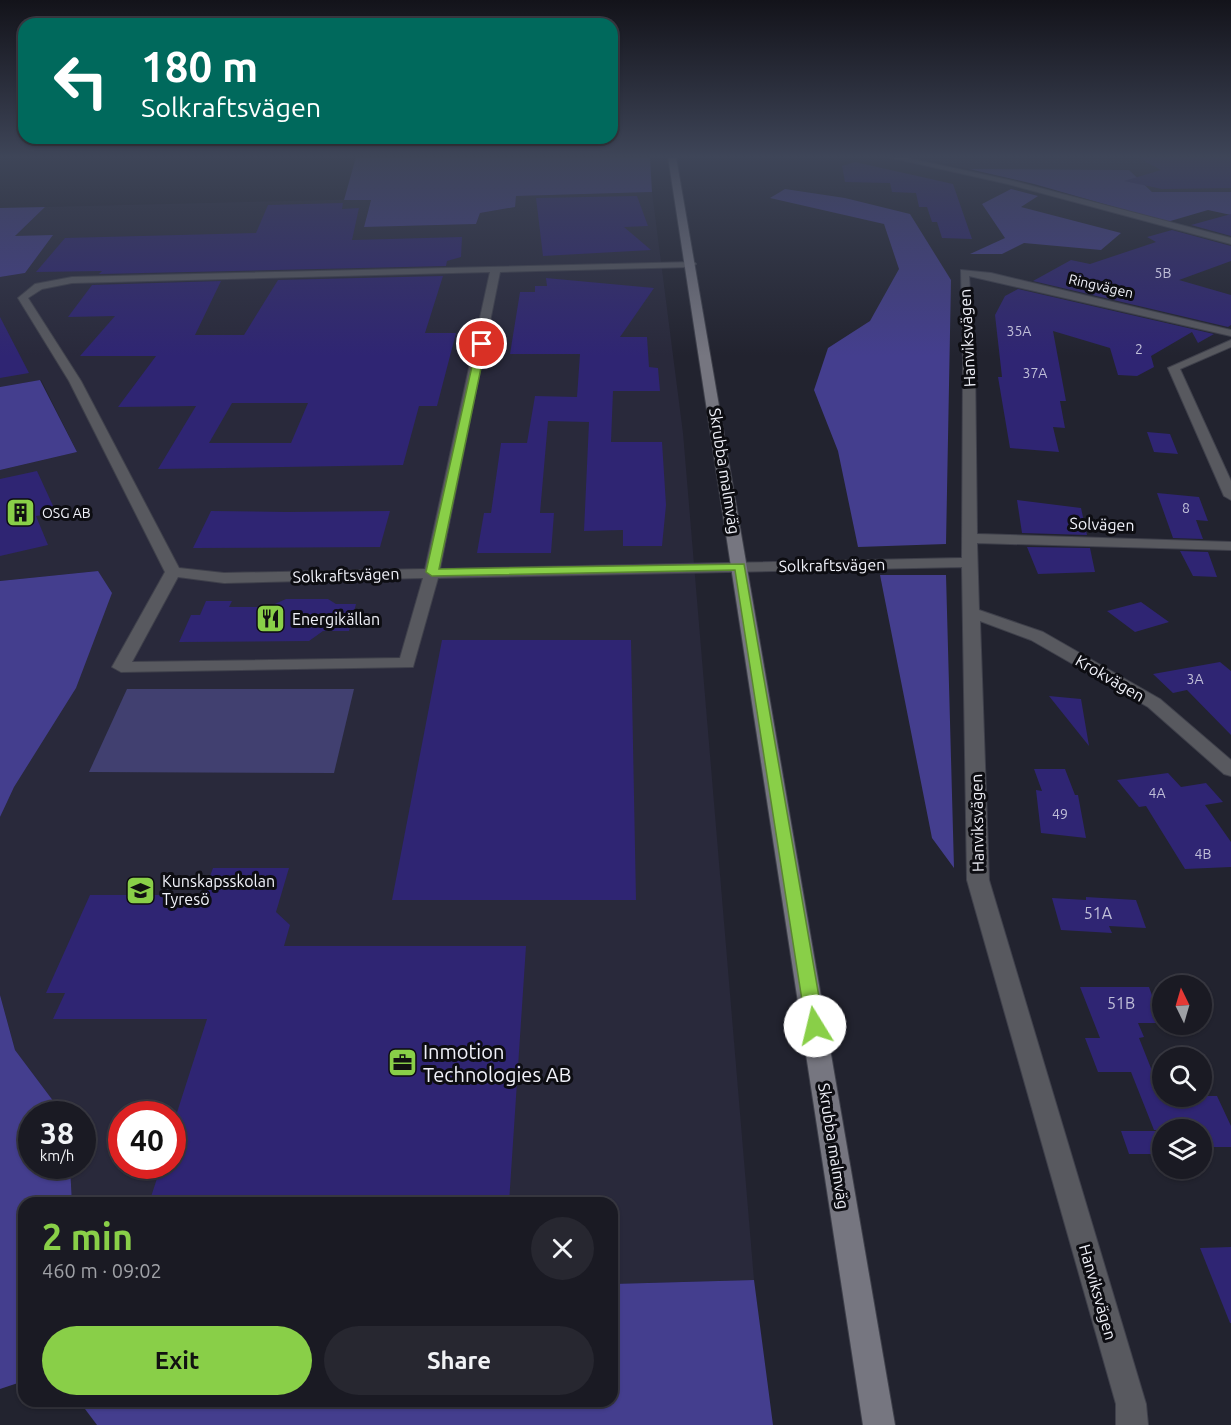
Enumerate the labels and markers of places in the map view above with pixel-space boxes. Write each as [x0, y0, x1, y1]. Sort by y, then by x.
pin [456, 318, 507, 369]
building icon: OSG AB [5, 497, 37, 529]
place label: OSG AB [42, 505, 91, 521]
restaurant icon: Energikällan [255, 603, 287, 635]
place label: Energikällan [292, 610, 380, 628]
place label: Kunskapsskolan Tyresö [162, 872, 275, 908]
school or university icon: Kunskapsskolan Tyresö [125, 874, 157, 906]
place label: Inmotion Technologies AB [423, 1040, 571, 1086]
office icon: Inmotion Technologies AB [386, 1047, 418, 1079]

